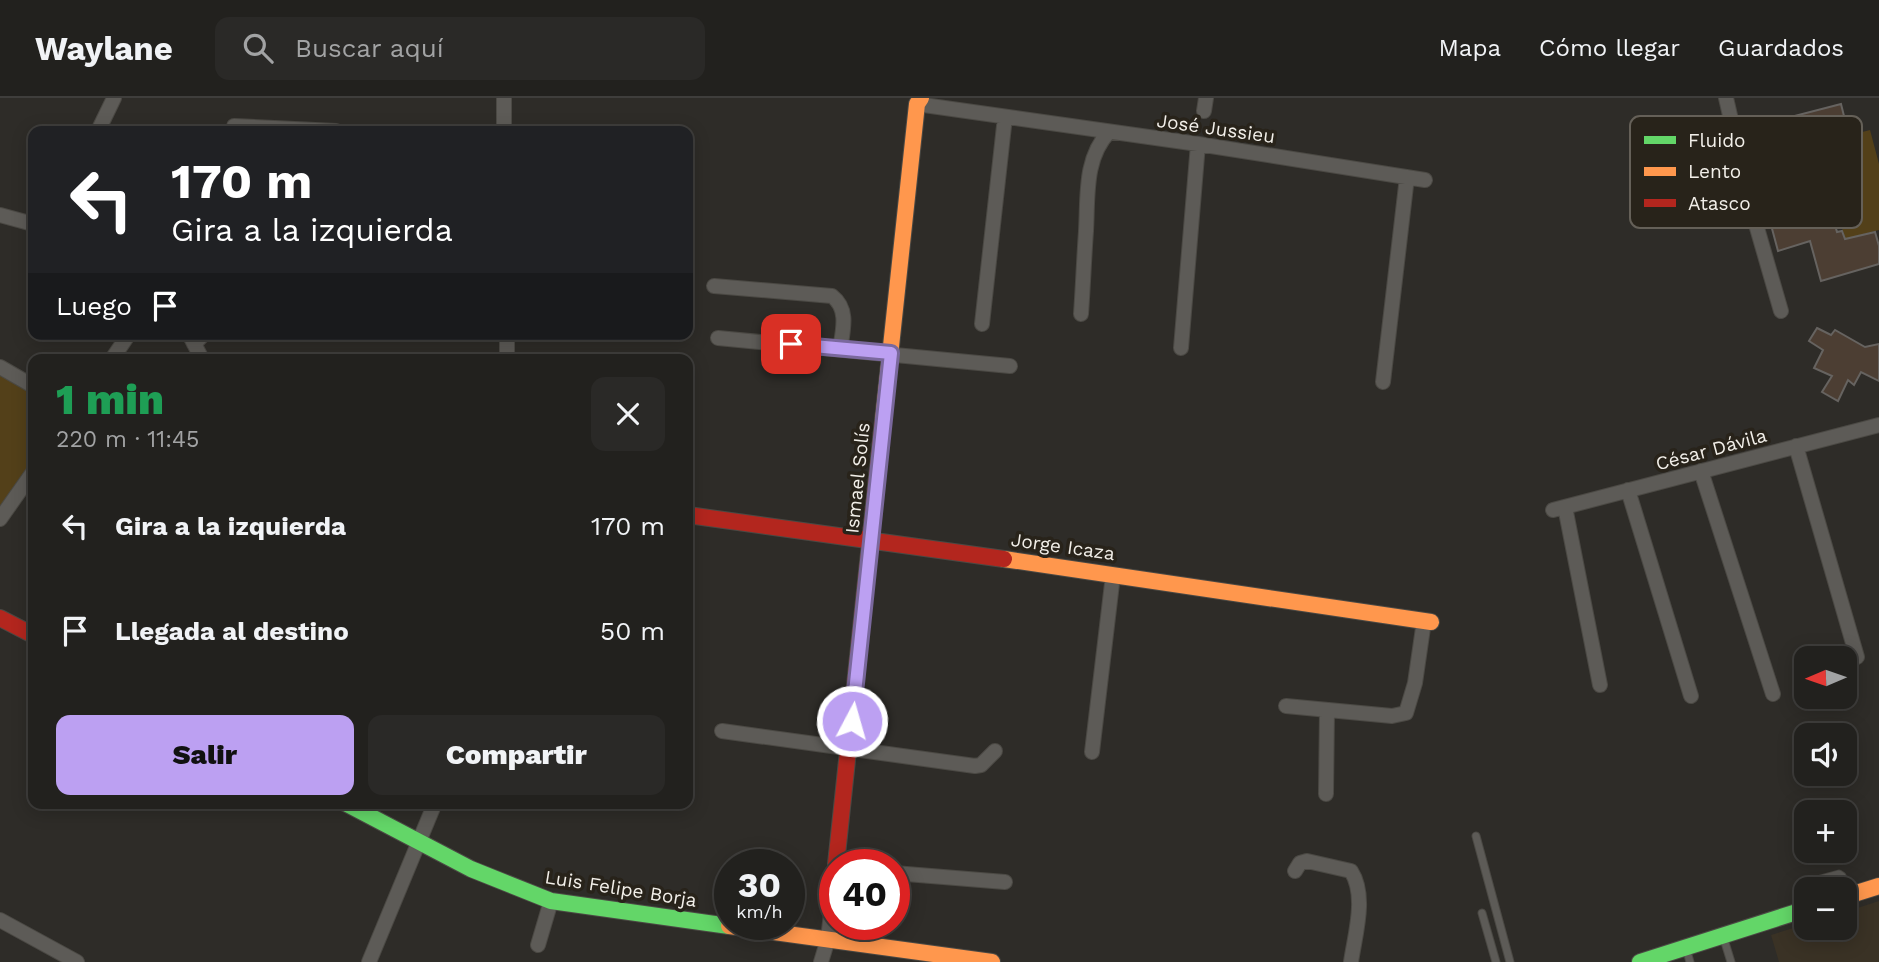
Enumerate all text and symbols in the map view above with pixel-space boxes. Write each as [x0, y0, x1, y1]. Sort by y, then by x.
search box [215, 17, 705, 80]
text: Waylane [35, 29, 173, 68]
icon: search [239, 29, 277, 67]
text: Buscar aquí [295, 33, 444, 63]
text: Mapa [1439, 34, 1501, 62]
text: Cómo llegar [1539, 34, 1680, 62]
text: Guardados [1718, 34, 1844, 62]
street label: José Jussieu [1155, 109, 1276, 148]
legend [1630, 116, 1862, 228]
text: Fluido [1688, 129, 1746, 152]
text: 170 m [171, 152, 312, 210]
icon: left [56, 154, 147, 245]
text: Lento [1688, 160, 1741, 183]
text: Atasco [1688, 192, 1751, 215]
text: Gira a la izquierda [171, 211, 453, 249]
icon: arrive [146, 287, 184, 325]
text: Luego [56, 291, 132, 321]
pin [761, 314, 821, 374]
icon: arrive [772, 325, 810, 363]
text: 1 min [56, 375, 164, 424]
button: close [591, 377, 665, 451]
street label: Ismael Solís [840, 421, 875, 535]
street label: César Dávila [1653, 424, 1769, 475]
text: 220 m · 11:45 [56, 426, 200, 453]
icon: left [56, 507, 94, 545]
text: Gira a la izquierda [115, 511, 346, 541]
text: 170 m [591, 511, 665, 541]
street label: Jorge Icaza [1010, 528, 1117, 565]
icon: arrive [56, 612, 94, 650]
text: Llegada al destino [115, 616, 349, 646]
text: 50 m [600, 616, 665, 646]
north arrow [1794, 646, 1857, 709]
map controls [1794, 646, 1857, 940]
position arrow [815, 684, 889, 758]
button: Salir [56, 715, 354, 795]
button: Compartir [368, 715, 665, 795]
button: sound [1794, 723, 1857, 786]
button: + [1794, 800, 1857, 863]
speed limit sign: 40 [819, 849, 910, 940]
text: 30 [738, 864, 781, 906]
street label: Luis Felipe Borja [543, 865, 699, 912]
button: − [1794, 877, 1857, 940]
text: km/h [736, 901, 783, 922]

